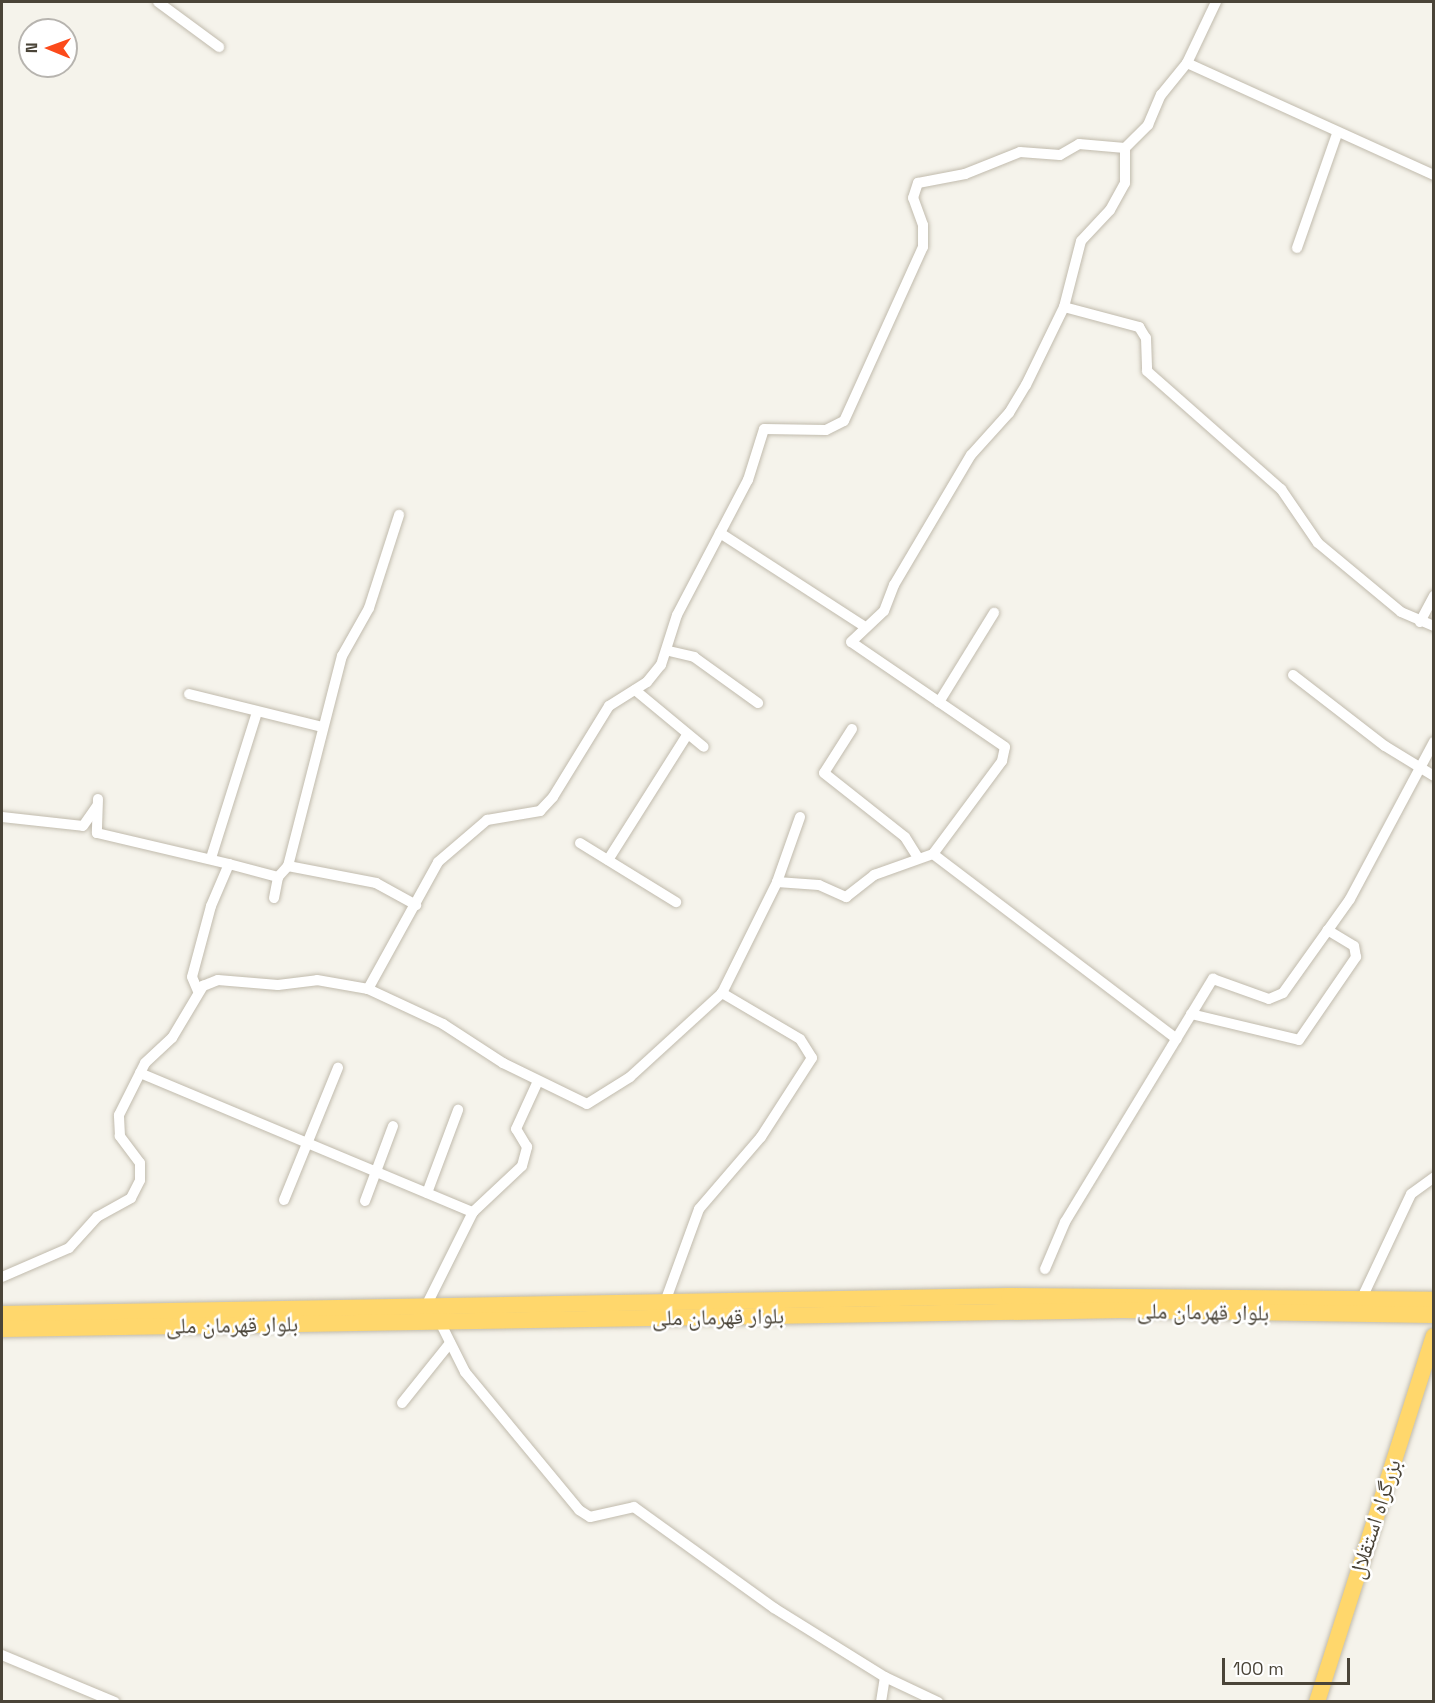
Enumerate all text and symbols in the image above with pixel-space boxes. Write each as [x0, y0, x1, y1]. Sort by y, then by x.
north arrow [18, 18, 78, 78]
text: N [21, 42, 42, 53]
street label: بلوار قهرمان ملی [1137, 1298, 1269, 1326]
street label: بلوار قهرمان ملی [652, 1303, 784, 1331]
street label: بلوار قهرمان ملی [166, 1311, 298, 1339]
street label: بزرگراه استقلال [1343, 1456, 1407, 1582]
scale bar [1225, 1646, 1352, 1684]
text: 100 m [1233, 1657, 1284, 1680]

